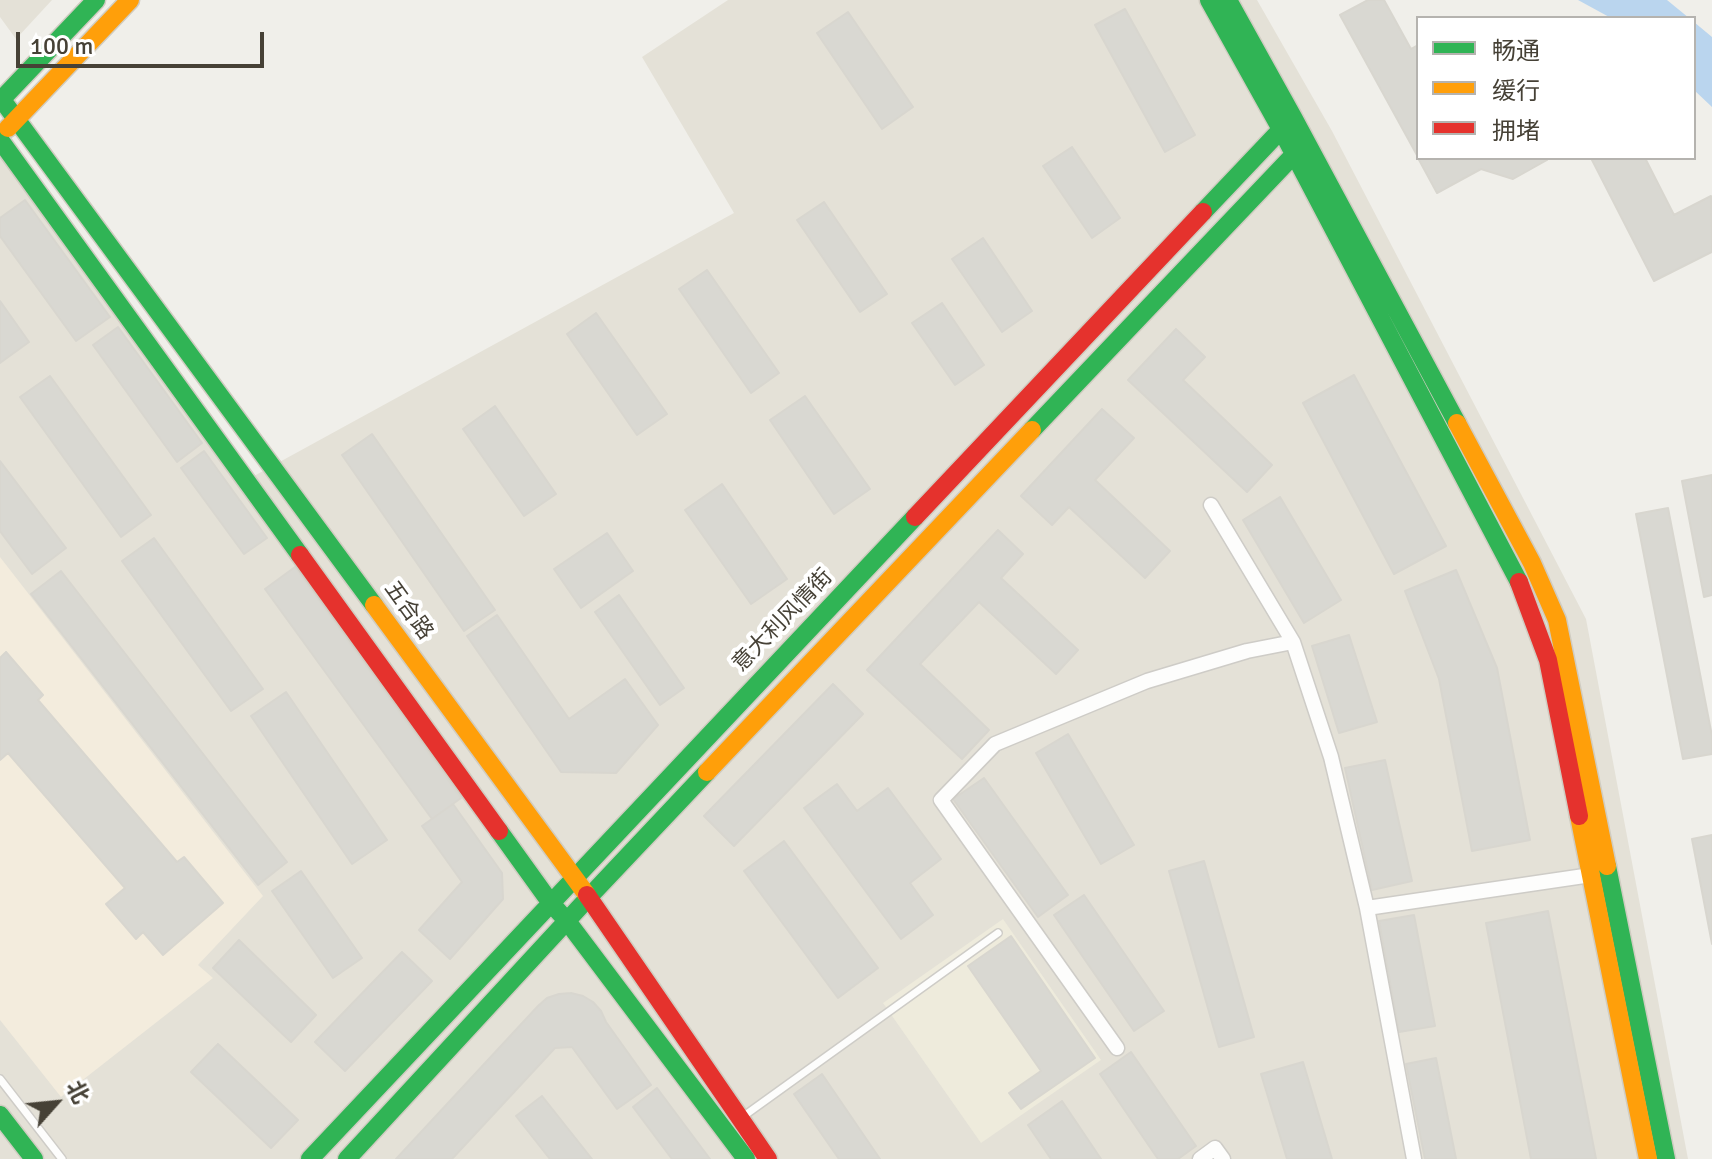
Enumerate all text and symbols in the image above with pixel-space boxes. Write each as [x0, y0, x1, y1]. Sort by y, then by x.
scale bar [20, 16, 268, 66]
legend [1416, 16, 1696, 160]
text: 100 m [30, 31, 93, 61]
text: 畅通 [1492, 36, 1540, 66]
text: 缓行 [1492, 76, 1540, 106]
text: 拥堵 [1492, 116, 1540, 146]
street label: 意大利风情街 [728, 564, 838, 678]
street label: 五合路 [378, 577, 438, 645]
north arrow [16, 1063, 96, 1143]
text: 北 [61, 1076, 95, 1108]

